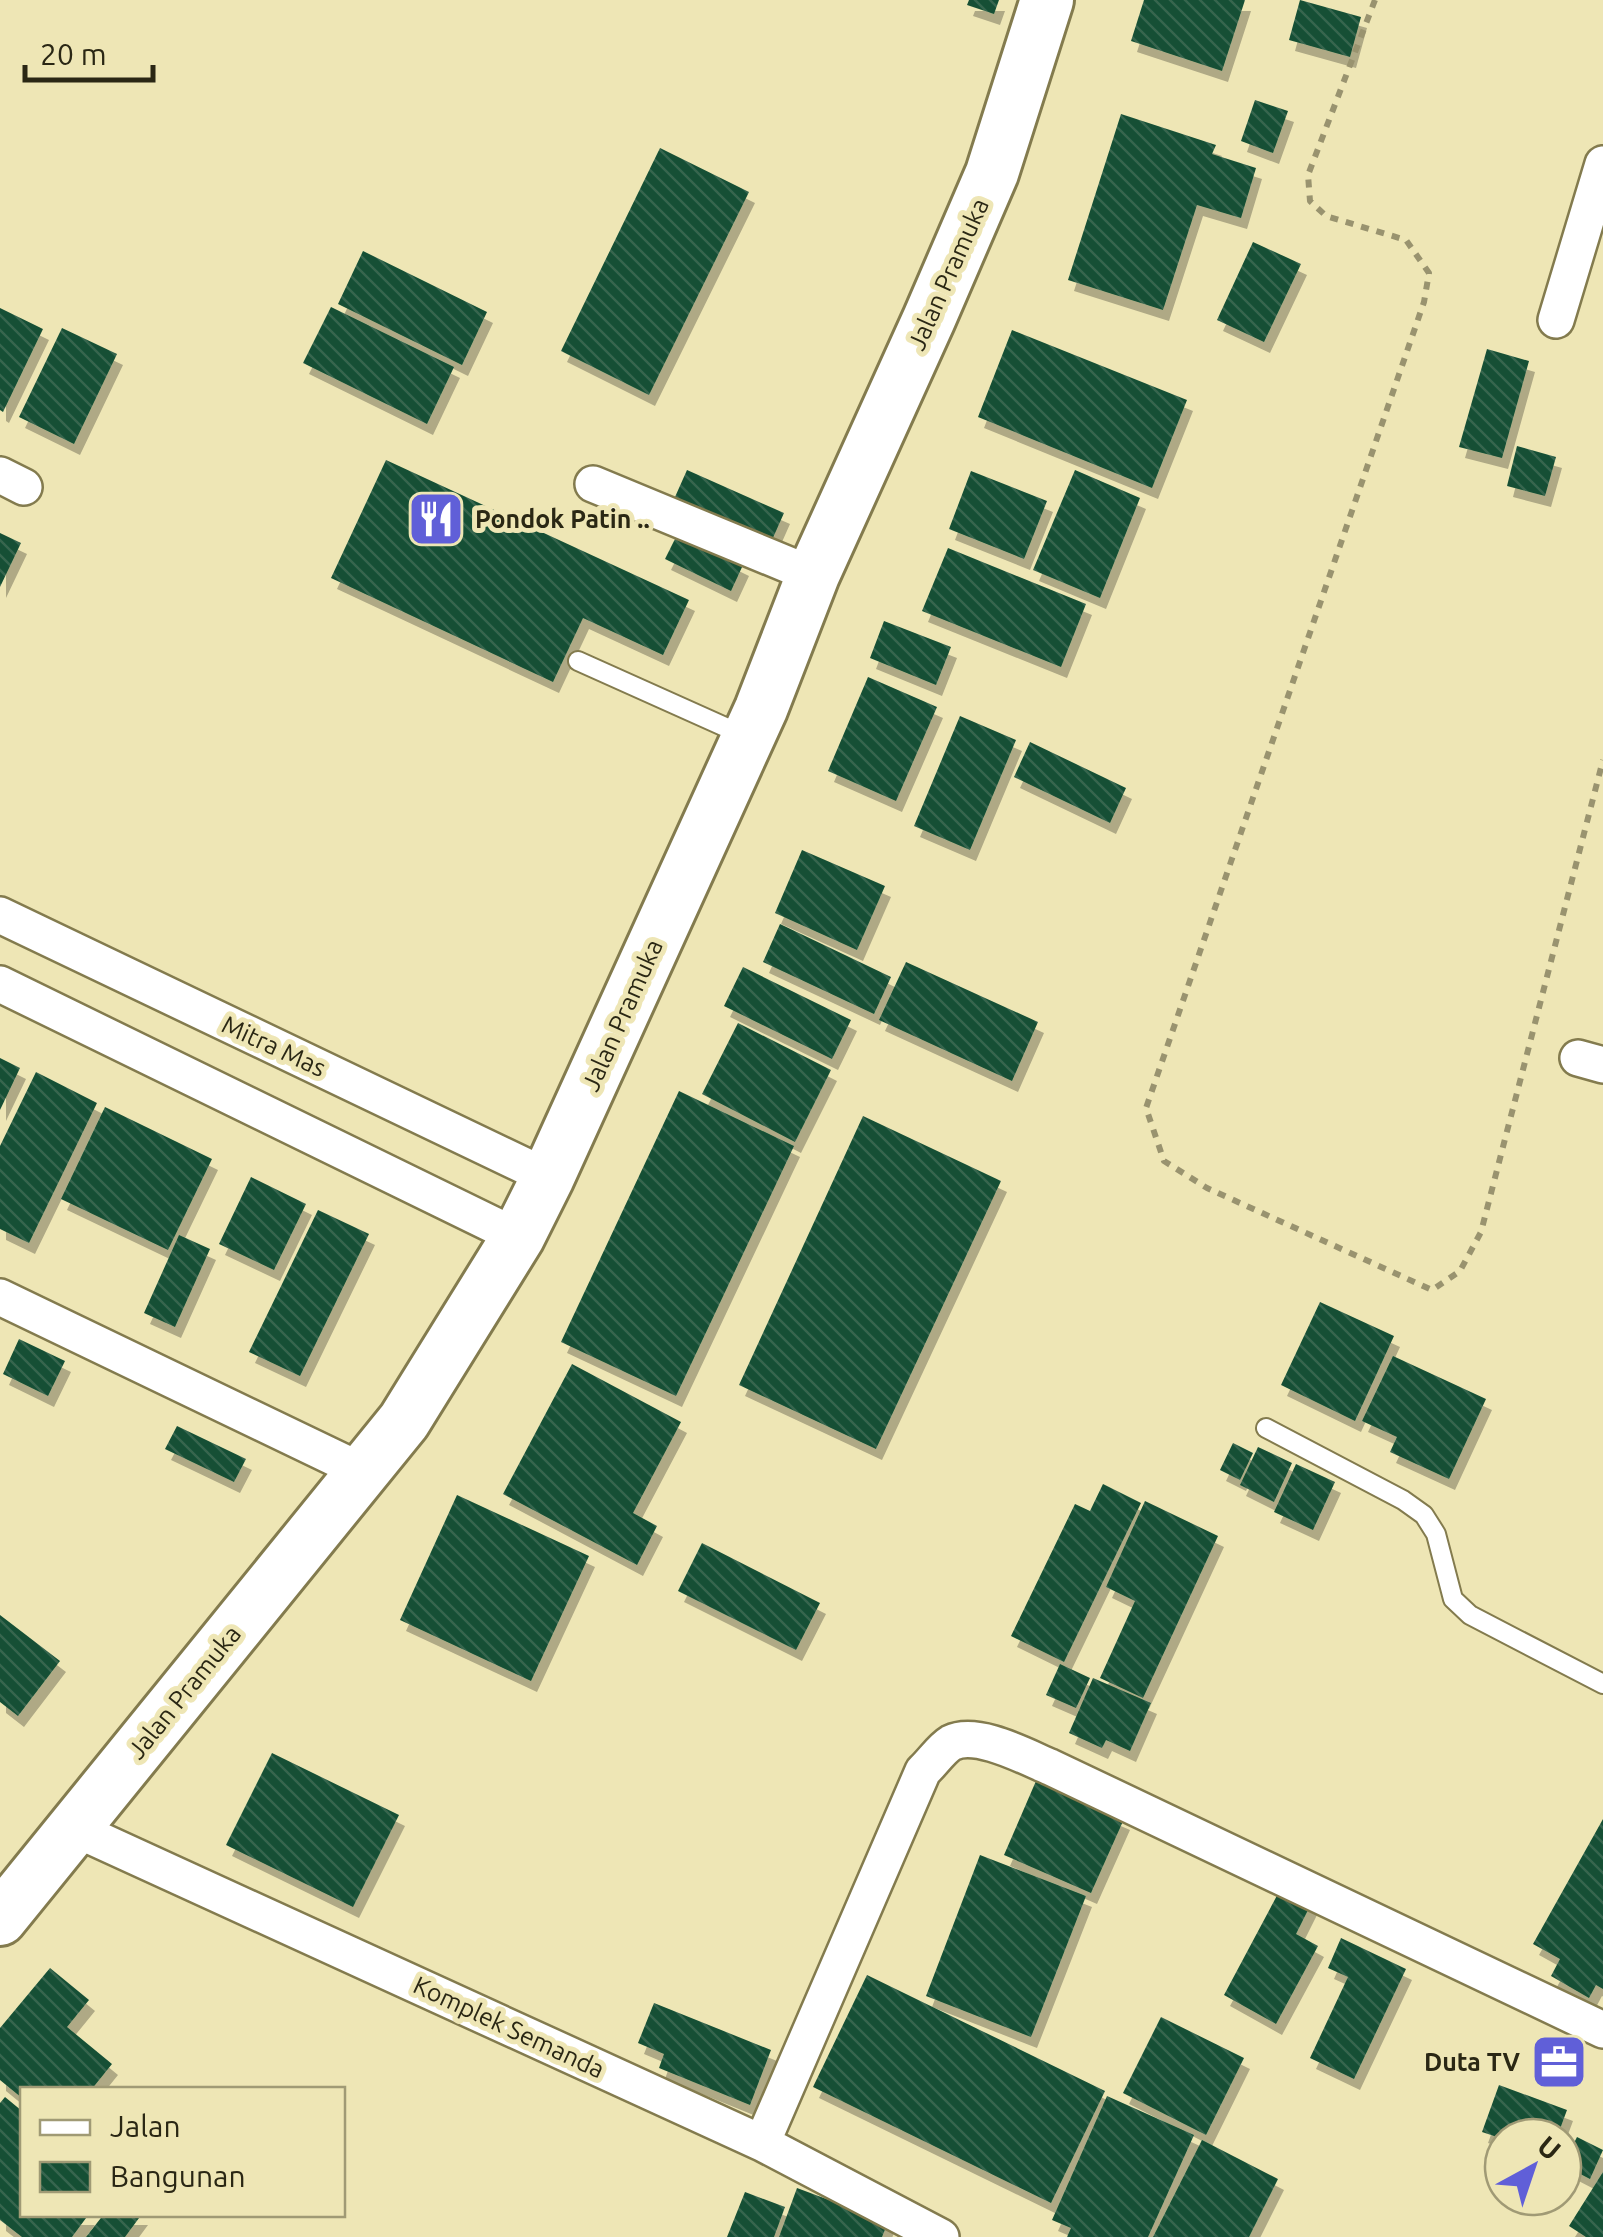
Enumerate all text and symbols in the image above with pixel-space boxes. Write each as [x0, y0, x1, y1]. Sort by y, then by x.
scale bar [25, 20, 152, 82]
text: 20 m [40, 37, 107, 71]
street label: Jalan Pramuka [902, 194, 994, 354]
restaurant icon: Pondok Patin .. [406, 489, 466, 549]
place label: Pondok Patin .. [475, 505, 650, 533]
street label: Jalan Pramuka [576, 935, 668, 1095]
street label: Mitra Mas [218, 1010, 330, 1082]
street label: Jalan Pramuka [122, 1620, 246, 1764]
street label: Komplek Semanda [409, 1970, 609, 2084]
office icon: Duta TV [1529, 2032, 1589, 2092]
place label: Duta TV [1424, 2048, 1520, 2076]
legend [20, 2087, 345, 2217]
text: Jalan [110, 2109, 181, 2143]
north arrow [1483, 2117, 1583, 2217]
text: U [1532, 2129, 1567, 2166]
text: Bangunan [110, 2159, 246, 2193]

